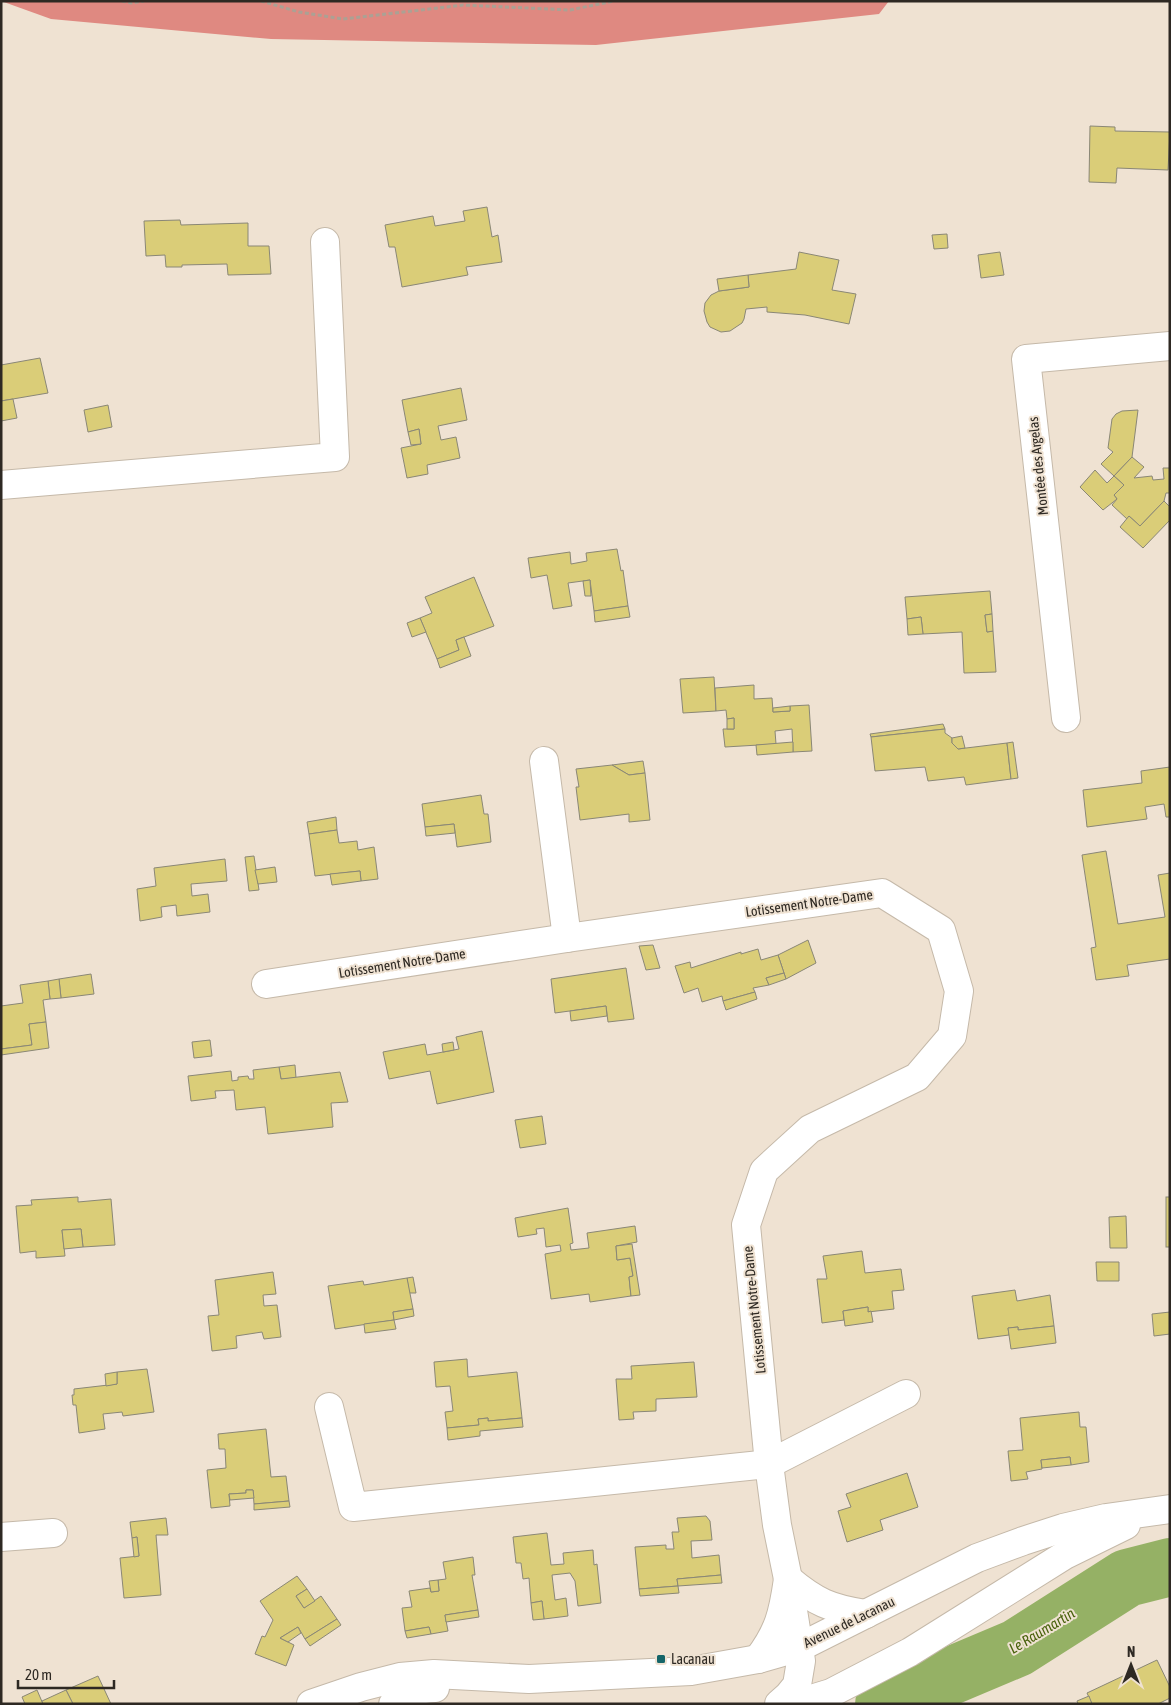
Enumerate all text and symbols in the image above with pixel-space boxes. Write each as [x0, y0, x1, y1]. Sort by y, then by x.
street label: Montée des Argelas [1025, 416, 1051, 516]
street label: Lotissement Notre-Dame [744, 886, 874, 920]
street label: Lotissement Notre-Dame [337, 945, 467, 981]
street label: Lotissement Notre-Dame [739, 1245, 769, 1375]
street label: Avenue de Lacanau [801, 1593, 897, 1651]
water label: Le Raumartin [1006, 1604, 1078, 1657]
north arrow [1106, 1640, 1156, 1690]
text: N [1127, 1644, 1135, 1660]
place label: Lacanau [671, 1651, 715, 1667]
marker: Lacanau [655, 1653, 667, 1665]
scale bar [18, 1658, 114, 1690]
text: 20 m [25, 1666, 52, 1683]

